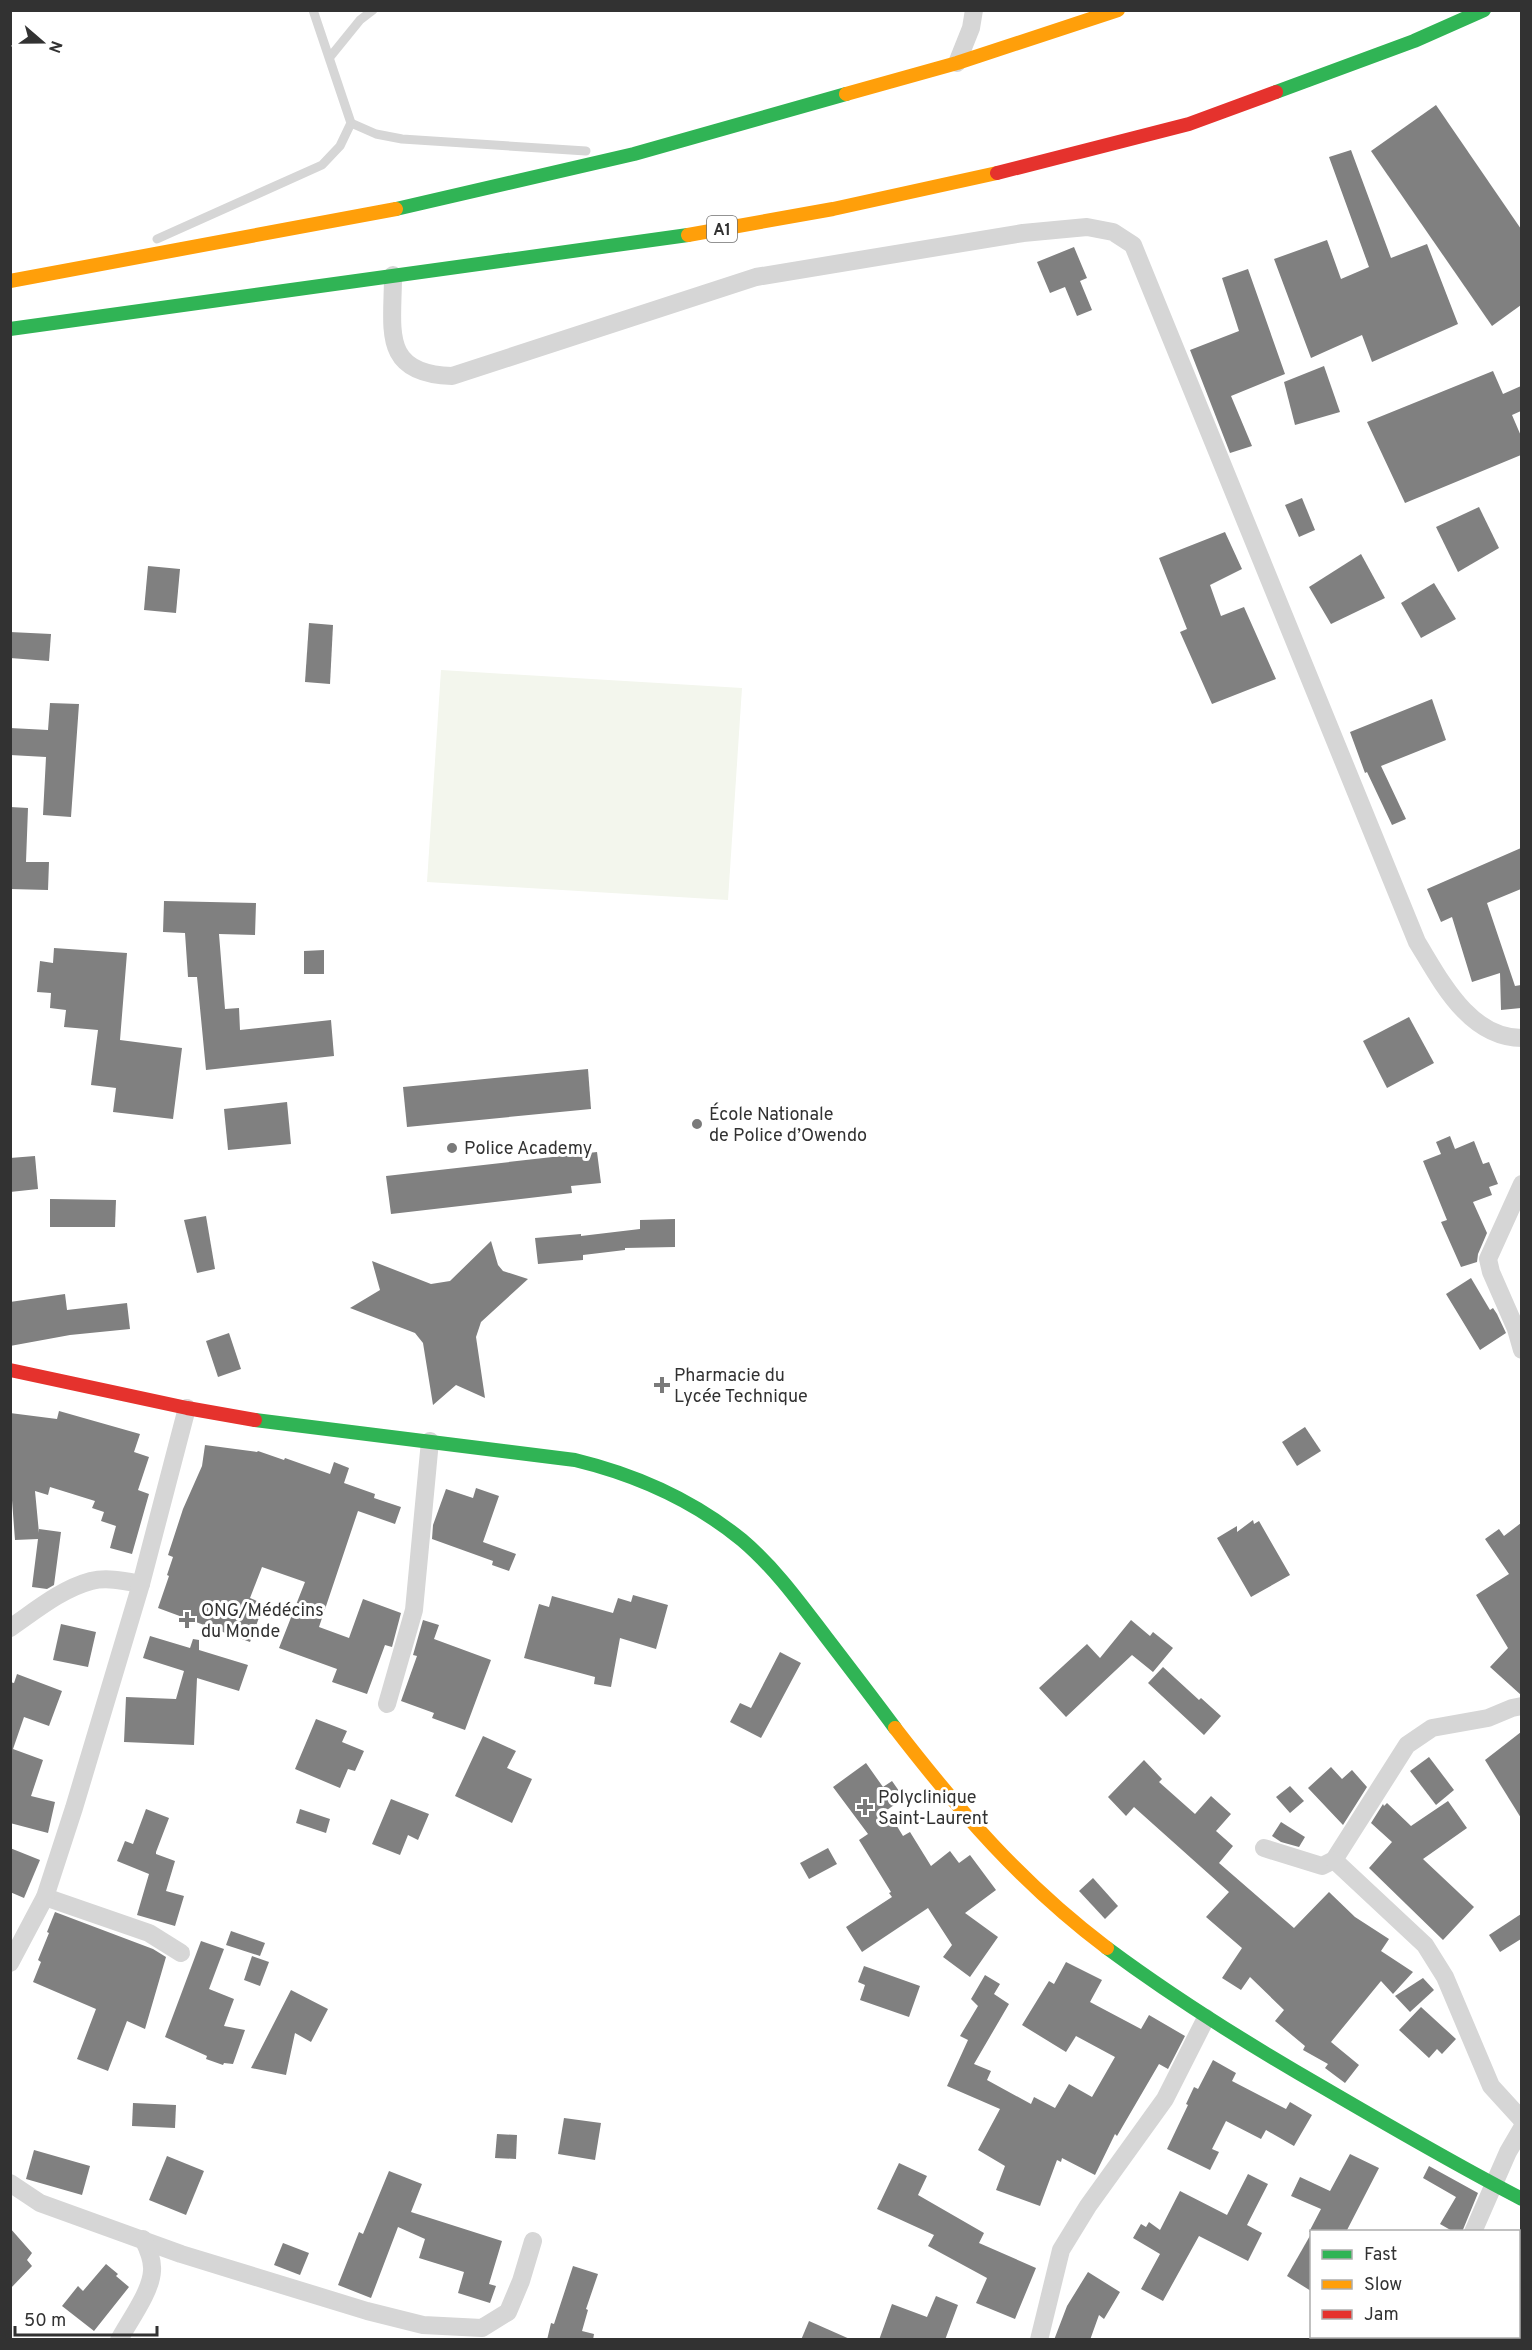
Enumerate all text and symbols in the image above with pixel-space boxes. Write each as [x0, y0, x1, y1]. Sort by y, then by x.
north arrow [12, 12, 72, 72]
text: N [43, 38, 66, 55]
road number: A1 [707, 216, 737, 242]
place label: École Nationale de Police d’Owendo [709, 1102, 867, 1148]
marker: École Nationale de Police d’Owendo [690, 1117, 704, 1131]
place label: Police Academy [464, 1138, 592, 1161]
marker: Police Academy [445, 1141, 459, 1155]
place label: Pharmacie du Lycée Technique [674, 1365, 808, 1409]
marker: Pharmacie du Lycée Technique [655, 1378, 669, 1392]
place label: ONG/Médécins du Monde [201, 1600, 324, 1644]
marker: ONG/Médécins du Monde [178, 1611, 196, 1629]
place label: Polyclinique Saint-Laurent [878, 1787, 989, 1831]
marker: Polyclinique Saint-Laurent [856, 1798, 874, 1816]
legend [1310, 2230, 1520, 2338]
text: Fast [1364, 2244, 1397, 2267]
text: Slow [1364, 2274, 1402, 2297]
scale bar [15, 2299, 158, 2337]
text: Jam [1364, 2304, 1399, 2327]
text: 50 m [24, 2310, 66, 2333]

